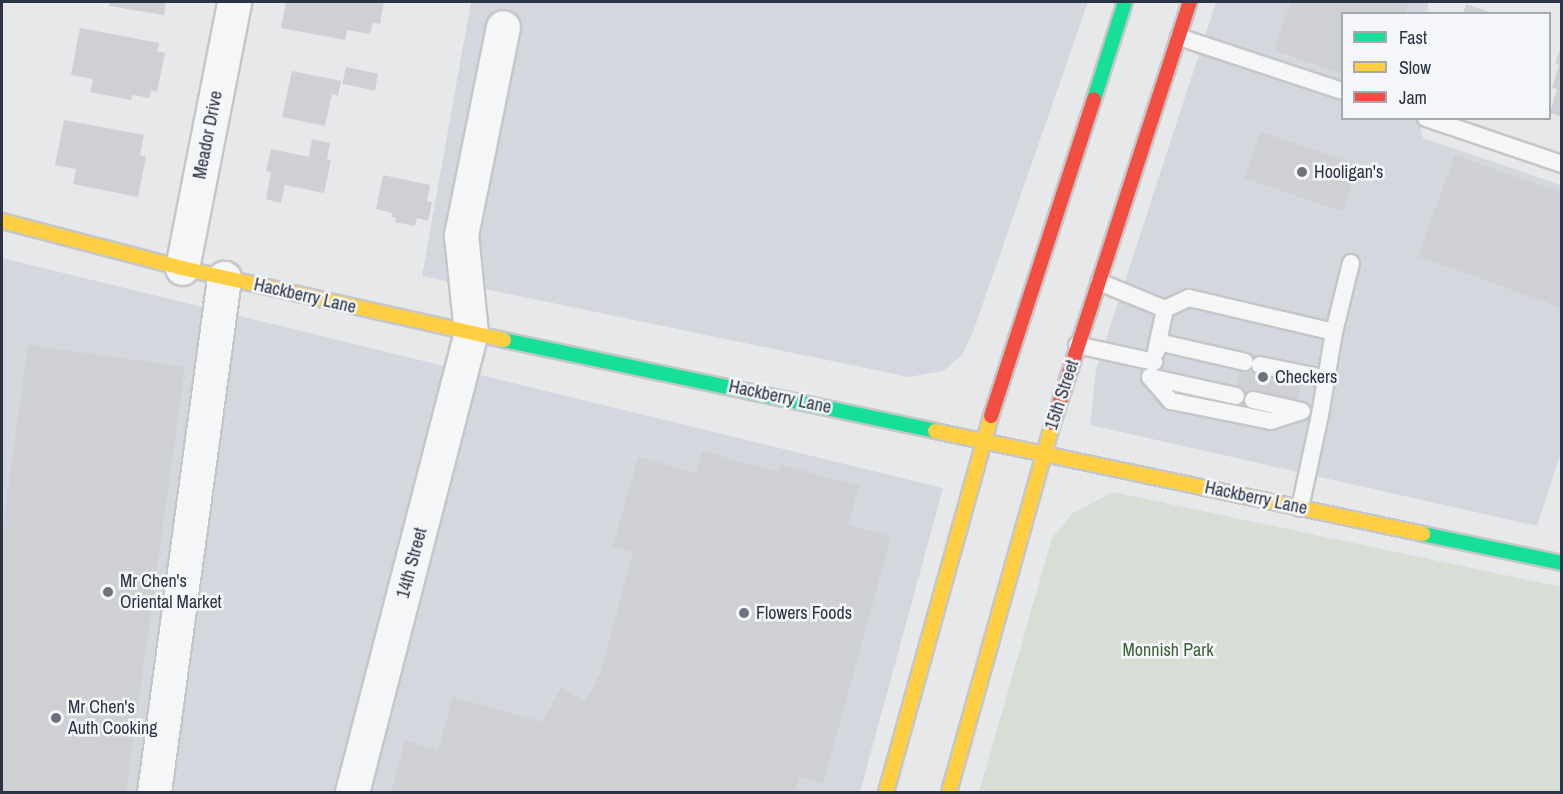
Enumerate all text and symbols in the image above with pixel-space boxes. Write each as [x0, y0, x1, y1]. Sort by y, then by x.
legend [1341, 12, 1551, 120]
text: Fast [1399, 25, 1427, 50]
text: Slow [1399, 55, 1431, 80]
text: Jam [1399, 85, 1427, 110]
street label: Meador Drive [189, 89, 227, 181]
place label: Hooligan's [1314, 161, 1383, 183]
marker: Hooligan's [1295, 165, 1309, 179]
street label: Hackberry Lane [252, 274, 358, 318]
street label: 15th Street [1041, 357, 1083, 433]
place label: Checkers [1275, 366, 1337, 388]
marker: Checkers [1256, 370, 1270, 384]
street label: Hackberry Lane [727, 376, 833, 418]
street label: Hackberry Lane [1203, 477, 1309, 519]
street label: 14th Street [392, 525, 432, 601]
place label: Mr Chen's Oriental Market [120, 571, 222, 614]
marker: Mr Chen's Oriental Market [101, 585, 115, 599]
place label: Flowers Foods [756, 602, 852, 624]
marker: Flowers Foods [737, 606, 751, 620]
park label: Monnish Park [1122, 639, 1214, 661]
place label: Mr Chen's Auth Cooking [68, 697, 157, 740]
marker: Mr Chen's Auth Cooking [49, 711, 63, 725]

